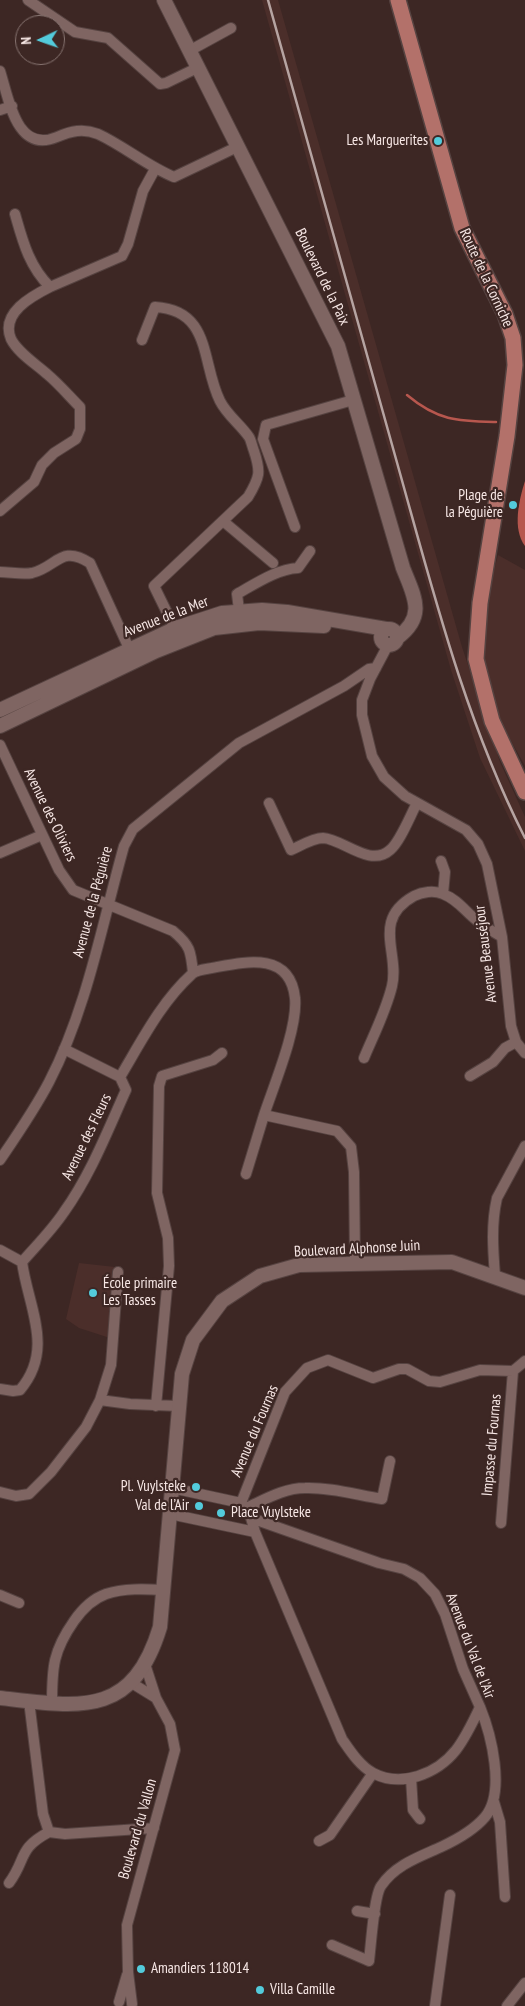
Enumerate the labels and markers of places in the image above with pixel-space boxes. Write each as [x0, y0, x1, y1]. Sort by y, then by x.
place label: Les Marguerites [347, 132, 428, 150]
marker: Les Marguerites [432, 135, 444, 147]
place label: Plage de la Péguière [445, 487, 503, 522]
marker: Plage de la Péguière [507, 499, 519, 511]
place label: École primaire Les Tasses [103, 1275, 177, 1310]
marker: École primaire Les Tasses [87, 1287, 99, 1299]
place label: Pl. Vuylsteke [121, 1478, 186, 1496]
marker: Pl. Vuylsteke [190, 1481, 202, 1493]
place label: Val de l’Air [135, 1497, 189, 1515]
marker: Val de l’Air [193, 1500, 205, 1512]
place label: Place Vuylsteke [231, 1504, 311, 1522]
marker: Place Vuylsteke [215, 1507, 227, 1519]
place label: Amandiers 118014 [151, 1960, 249, 1978]
marker: Amandiers 118014 [135, 1963, 147, 1975]
place label: Villa Camille [270, 1981, 335, 1999]
marker: Villa Camille [254, 1984, 266, 1996]

